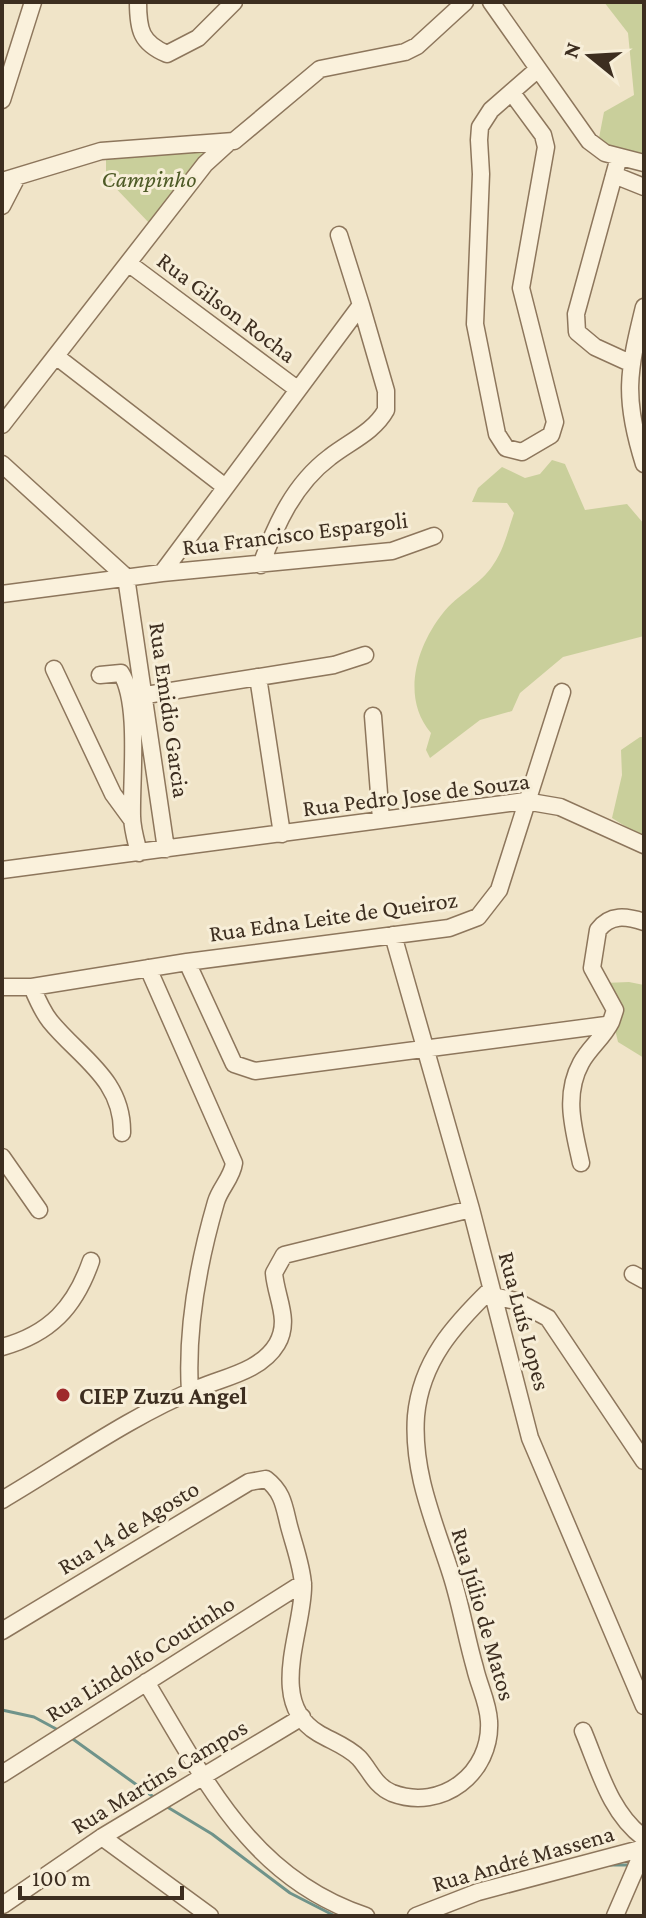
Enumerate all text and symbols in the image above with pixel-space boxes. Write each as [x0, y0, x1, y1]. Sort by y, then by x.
north arrow [550, 16, 630, 96]
text: N [557, 39, 586, 61]
park label: Campinho [102, 165, 196, 192]
street label: Rua Gilson Rocha [152, 246, 302, 368]
street label: Rua Francisco Espargoli [181, 506, 409, 560]
street label: Rua Emidio Garcia [144, 621, 196, 799]
street label: Rua Pedro Jose de Souza [301, 767, 531, 821]
street label: Rua Edna Leite de Queiroz [207, 885, 459, 947]
street label: Rua Luís Lopes [494, 1249, 556, 1393]
place label: CIEP Zuzu Angel [79, 1382, 247, 1409]
marker: CIEP Zuzu Angel [54, 1386, 72, 1404]
street label: Rua 14 de Agosto [53, 1474, 203, 1580]
street label: Rua Júlio de Matos [446, 1525, 522, 1703]
street label: Rua Lindolfo Coutinho [41, 1589, 239, 1727]
street label: Rua Martins Campos [66, 1713, 252, 1839]
street label: Rua André Massena [429, 1819, 617, 1897]
scale bar [20, 1850, 182, 1900]
text: 100 m [32, 1864, 91, 1891]

